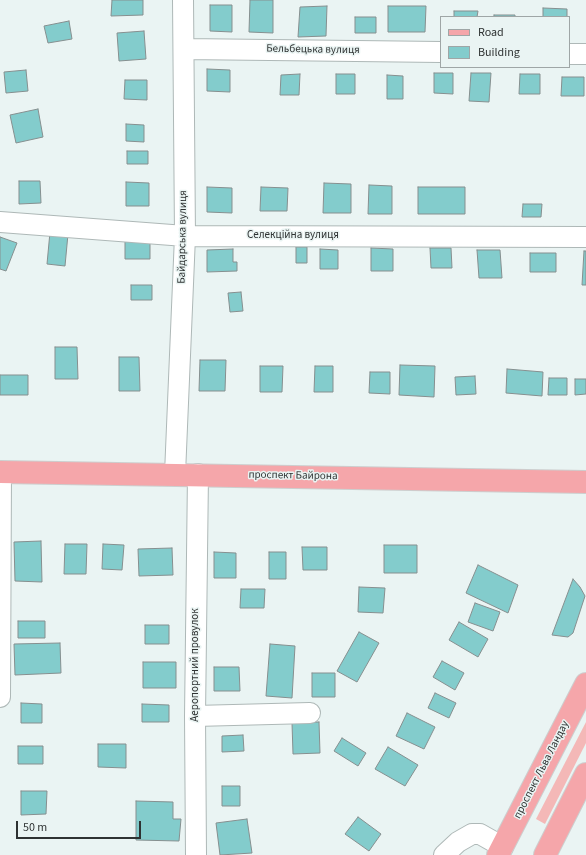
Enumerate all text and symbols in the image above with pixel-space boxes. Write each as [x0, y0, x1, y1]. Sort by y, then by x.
legend [440, 16, 570, 68]
text: Road [478, 24, 504, 41]
street label: Бельбецька вулиця [266, 43, 360, 57]
text: Building [478, 44, 520, 61]
street label: Байдарська вулиця [176, 190, 190, 284]
street label: Селекційна вулиця [247, 229, 339, 243]
street label: проспект Байрона [248, 469, 338, 483]
street label: Аеропортний провулок [189, 608, 203, 722]
street label: проспект Льва Ландау [512, 719, 572, 821]
scale bar [18, 813, 143, 839]
text: 50 m [23, 819, 47, 836]

